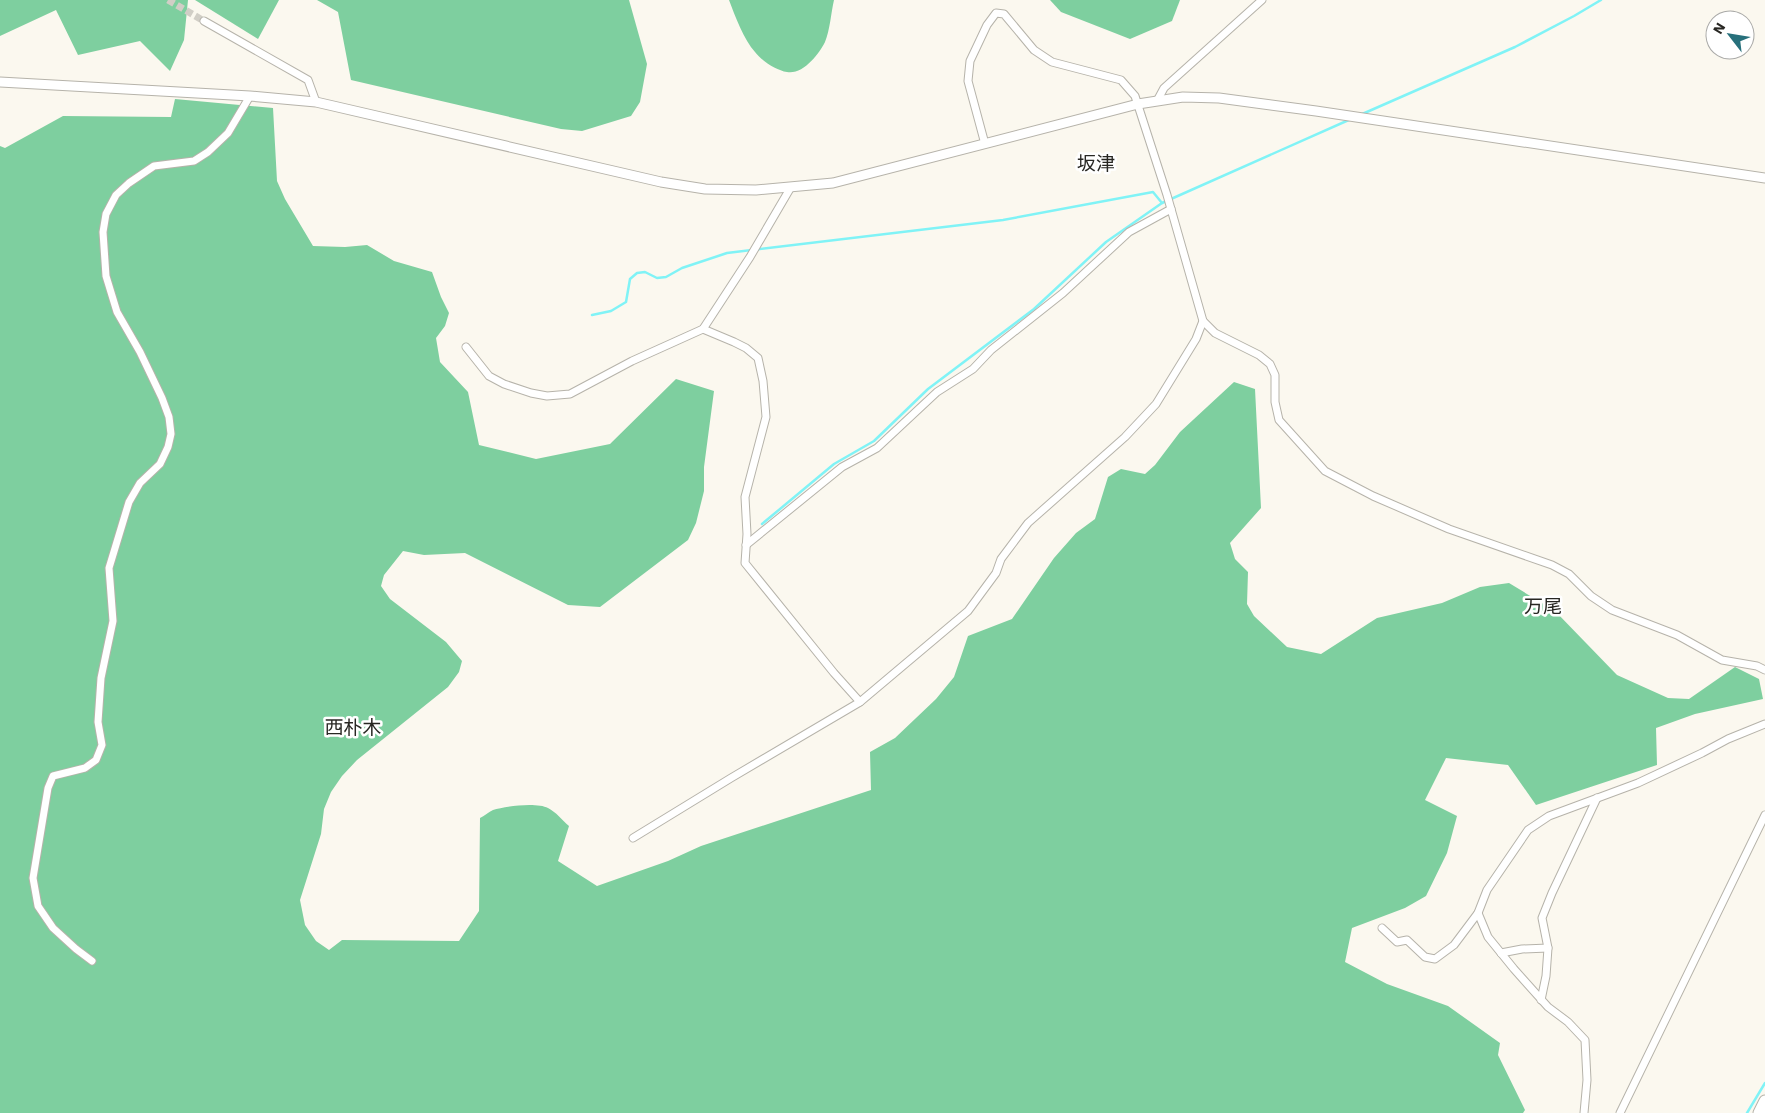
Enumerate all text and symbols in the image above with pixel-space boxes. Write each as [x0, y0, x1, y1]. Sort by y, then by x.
north arrow [1705, 10, 1755, 60]
text: N [1709, 20, 1728, 37]
district label: 坂津 [1077, 152, 1115, 175]
district label: 万尾 [1524, 595, 1562, 618]
district label: 西朴木 [324, 716, 382, 739]

